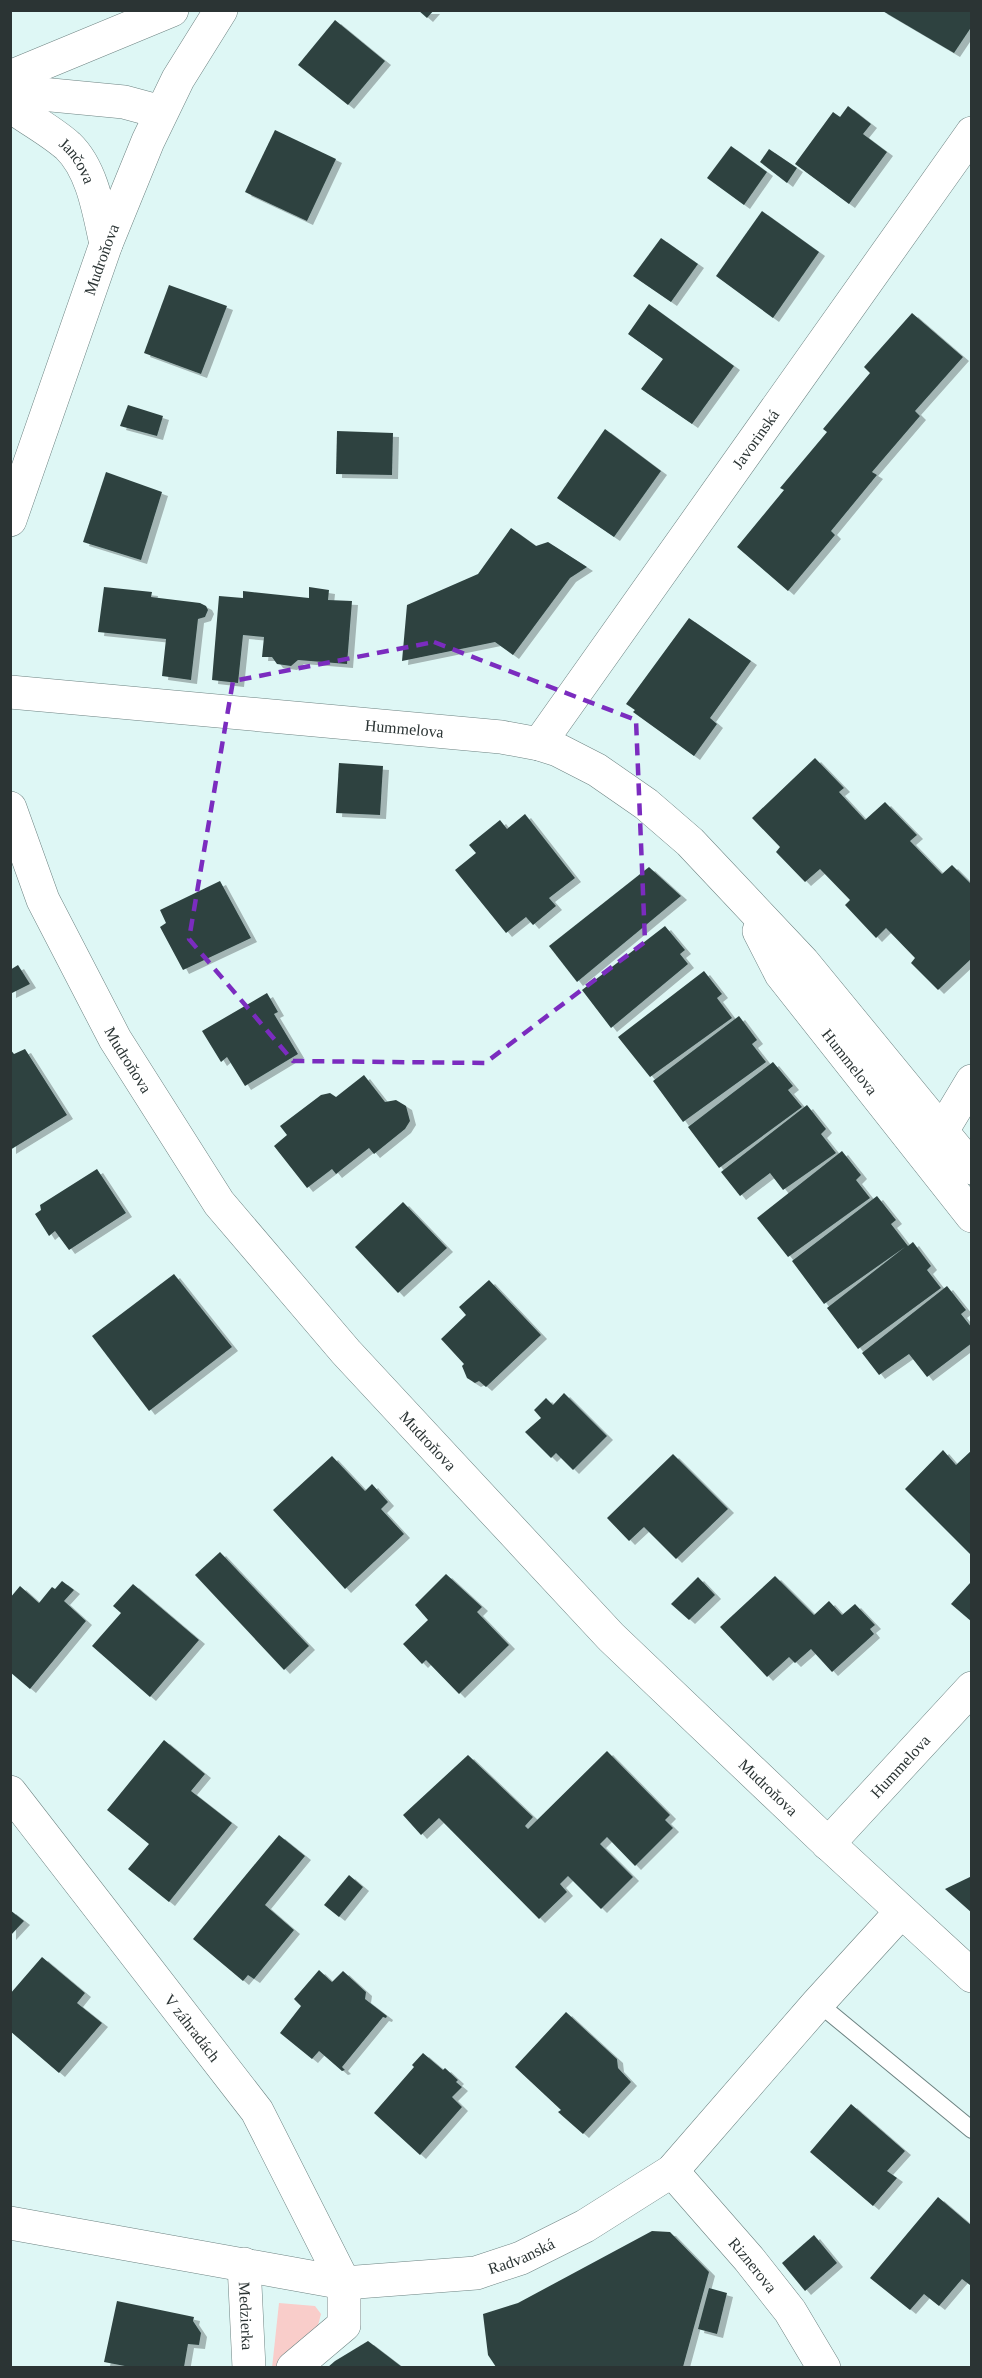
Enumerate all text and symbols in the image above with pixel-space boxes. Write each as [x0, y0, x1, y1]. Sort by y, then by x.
street label: Jančova [56, 134, 98, 186]
street label: Mudroňova [80, 221, 122, 297]
street label: Javorinská [729, 406, 782, 472]
street label: Hummelova [364, 716, 445, 740]
street label: Mudroňova [102, 1024, 155, 1096]
street label: Hummelova [819, 1025, 881, 1098]
street label: Mudroňova [397, 1407, 460, 1474]
street label: Hummelova [867, 1731, 933, 1801]
street label: Mudroňova [736, 1755, 801, 1819]
street label: V záhradách [161, 1991, 224, 2065]
street label: Radvanská [486, 2234, 557, 2277]
street label: Riznerova [726, 2234, 780, 2296]
street label: Medzierka [236, 2281, 257, 2351]

